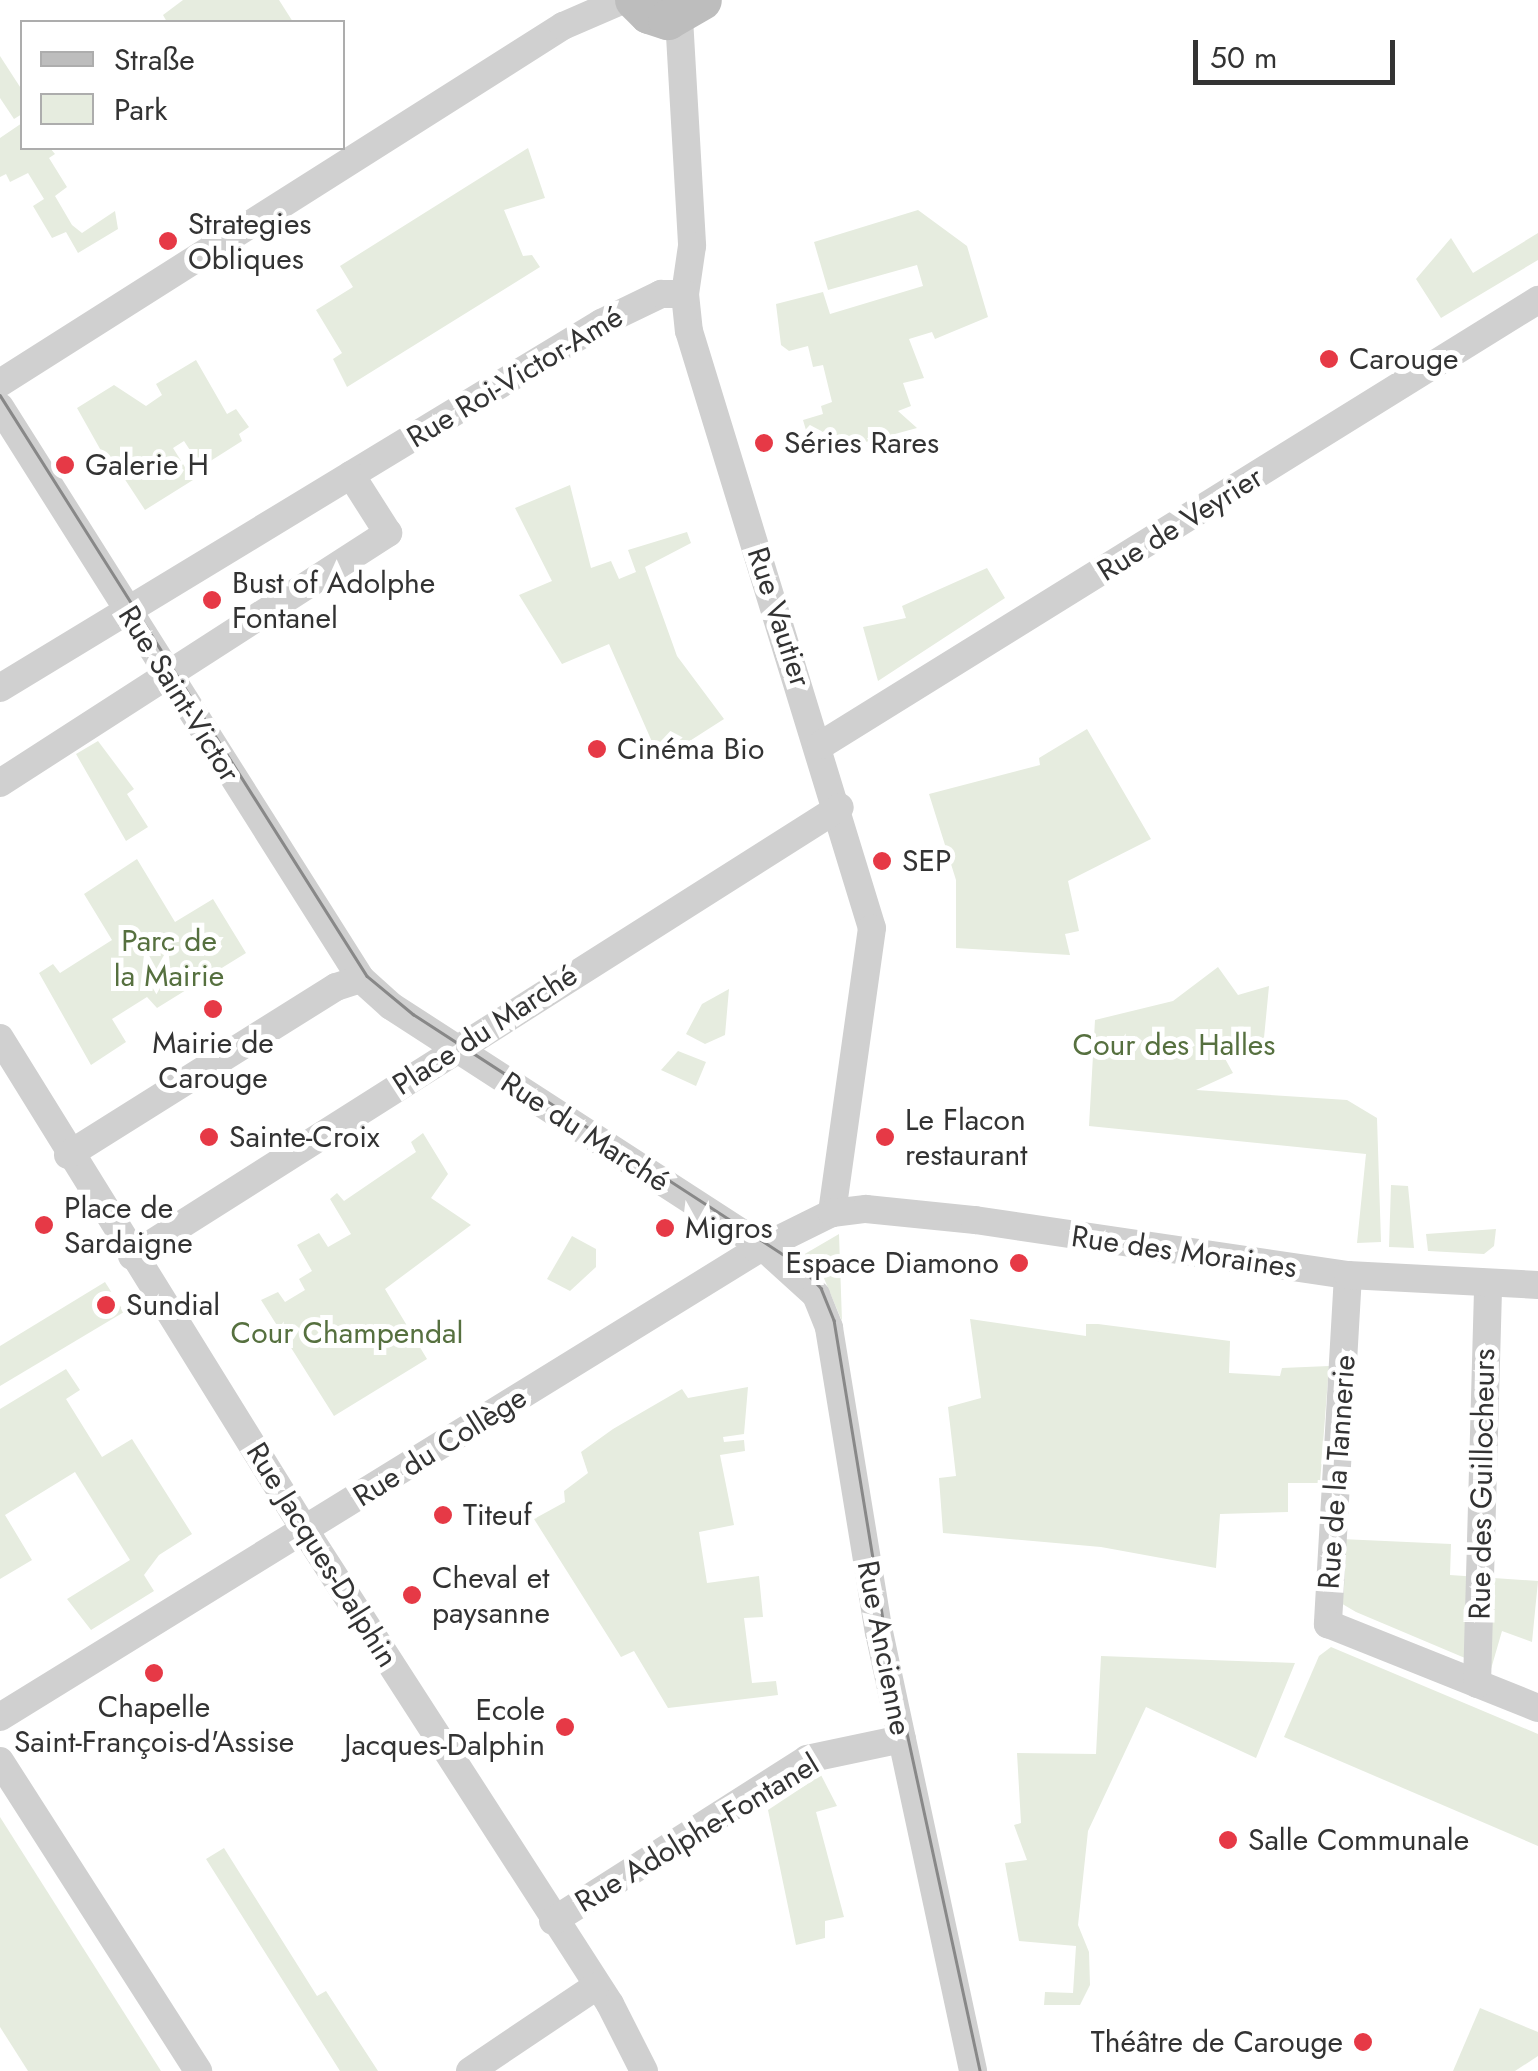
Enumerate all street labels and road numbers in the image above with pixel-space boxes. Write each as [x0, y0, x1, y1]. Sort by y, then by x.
street label: Rue Roi-Victor-Amé [401, 298, 629, 456]
street label: Rue de Veyrier [1091, 459, 1269, 589]
street label: Rue Vautier [740, 543, 818, 691]
street label: Rue Saint-Victor [111, 599, 247, 789]
street label: Place du Marché [386, 957, 584, 1103]
street label: Rue du Marché [494, 1064, 676, 1200]
street label: Rue des Moraines [1069, 1218, 1299, 1286]
street label: Rue des Guillocheurs [1462, 1348, 1502, 1620]
street label: Rue de la Tannerie [1311, 1354, 1363, 1590]
street label: Rue du Collège [347, 1379, 533, 1515]
street label: Rue Jacques-Dalphin [238, 1436, 406, 1674]
street label: Rue Ancienne [849, 1558, 919, 1738]
street label: Rue Adolphe-Fontanel [569, 1746, 825, 1920]

